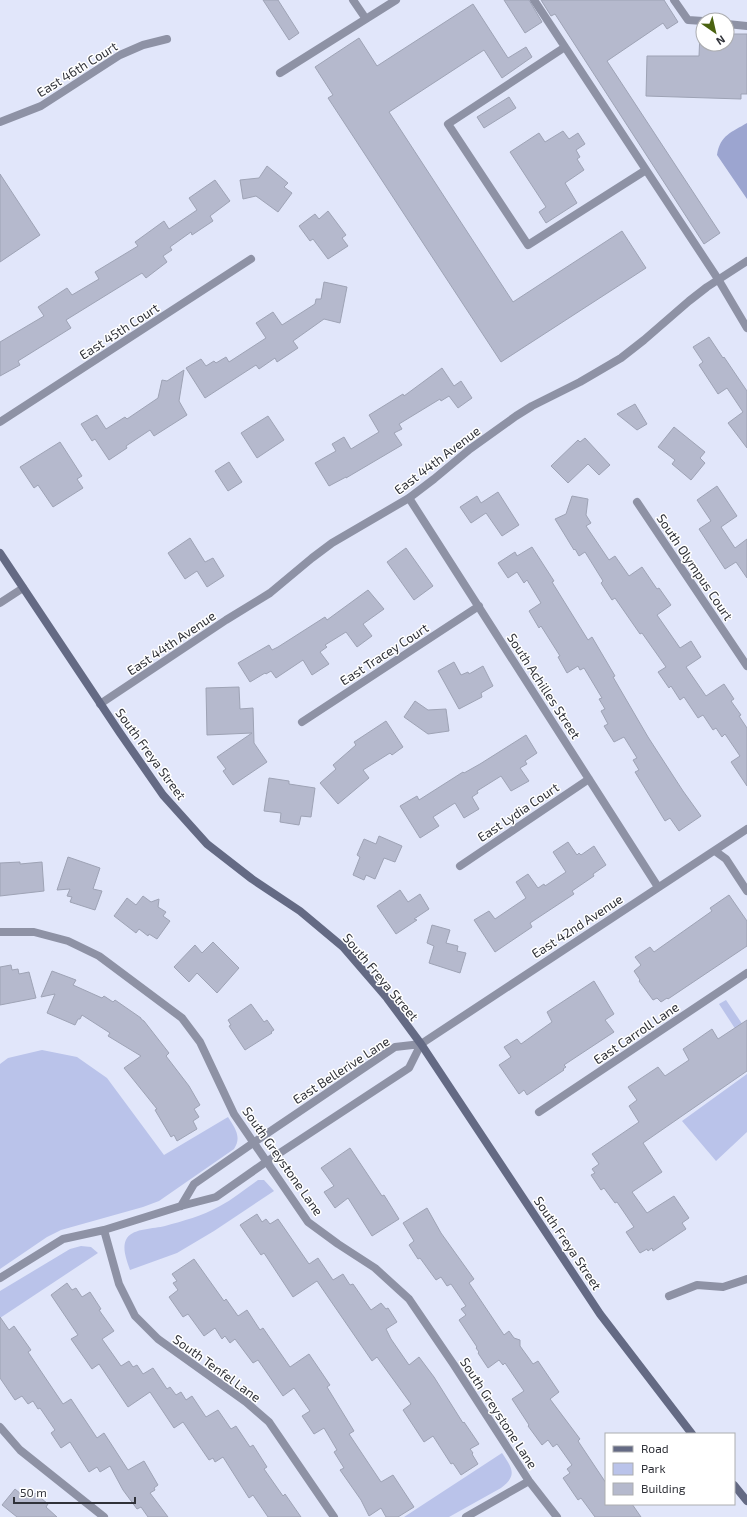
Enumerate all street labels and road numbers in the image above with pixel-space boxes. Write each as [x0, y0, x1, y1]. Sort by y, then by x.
street label: East 46th Court [34, 38, 120, 100]
street label: East 45th Court [76, 299, 162, 363]
street label: East 44th Avenue [391, 422, 483, 498]
street label: South Olympus Court [653, 511, 737, 623]
street label: East 44th Avenue [124, 607, 218, 679]
street label: East Tracey Court [337, 619, 431, 689]
street label: South Achilles Street [504, 630, 584, 742]
street label: South Freya Street [112, 705, 190, 803]
street label: East Lydia Court [474, 779, 562, 845]
street label: East 42nd Avenue [528, 891, 626, 961]
street label: South Freya Street [340, 930, 422, 1024]
street label: East Carroll Lane [590, 998, 682, 1068]
street label: East Bellerive Lane [290, 1033, 392, 1107]
street label: South Greystone Lane [239, 1103, 327, 1219]
street label: South Freya Street [531, 1193, 605, 1293]
street label: South Tenfel Lane [170, 1331, 264, 1405]
street label: South Greystone Lane [457, 1354, 541, 1472]

